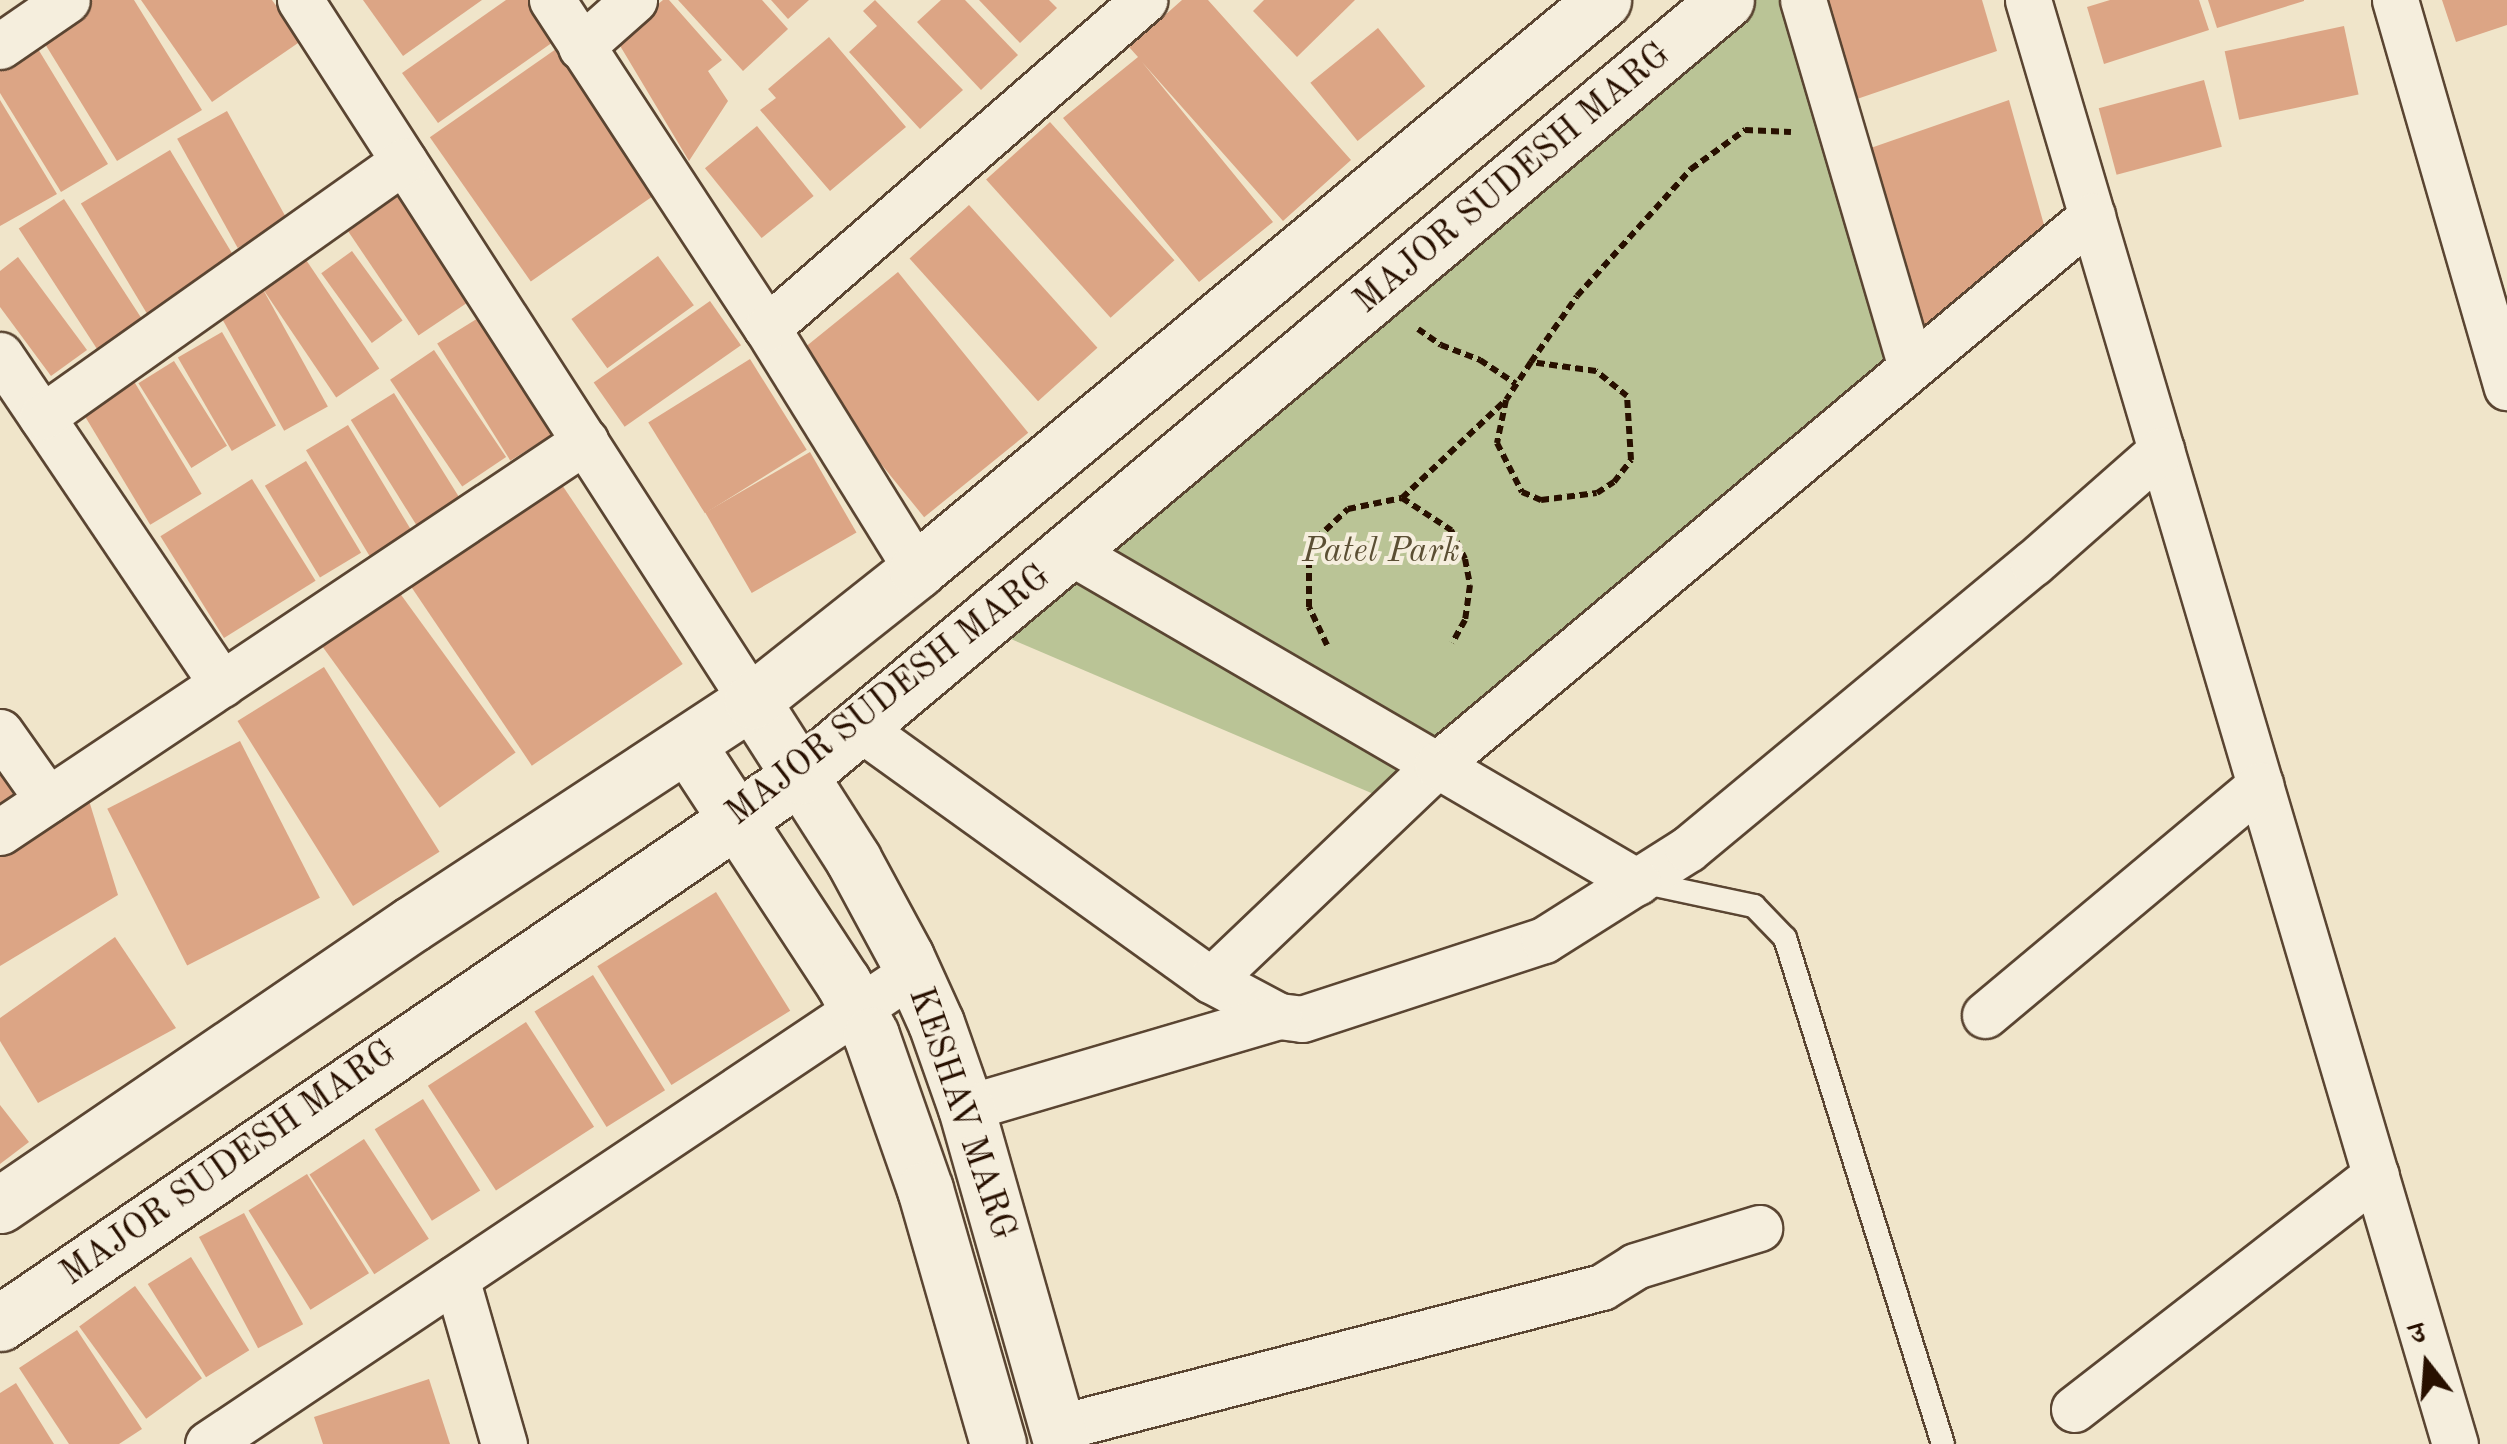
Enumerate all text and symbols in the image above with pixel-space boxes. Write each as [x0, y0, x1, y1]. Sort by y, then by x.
street label: MAJOR SUDESH MARG [1347, 35, 1679, 323]
park label: Patel Park [1302, 531, 1460, 573]
street label: MAJOR SUDESH MARG [719, 557, 1059, 835]
street label: KESHAV MARG [898, 982, 1024, 1246]
street label: MAJOR SUDESH MARG [53, 1032, 405, 1296]
north arrow [2377, 1314, 2477, 1414]
text: उ [2407, 1320, 2429, 1351]

